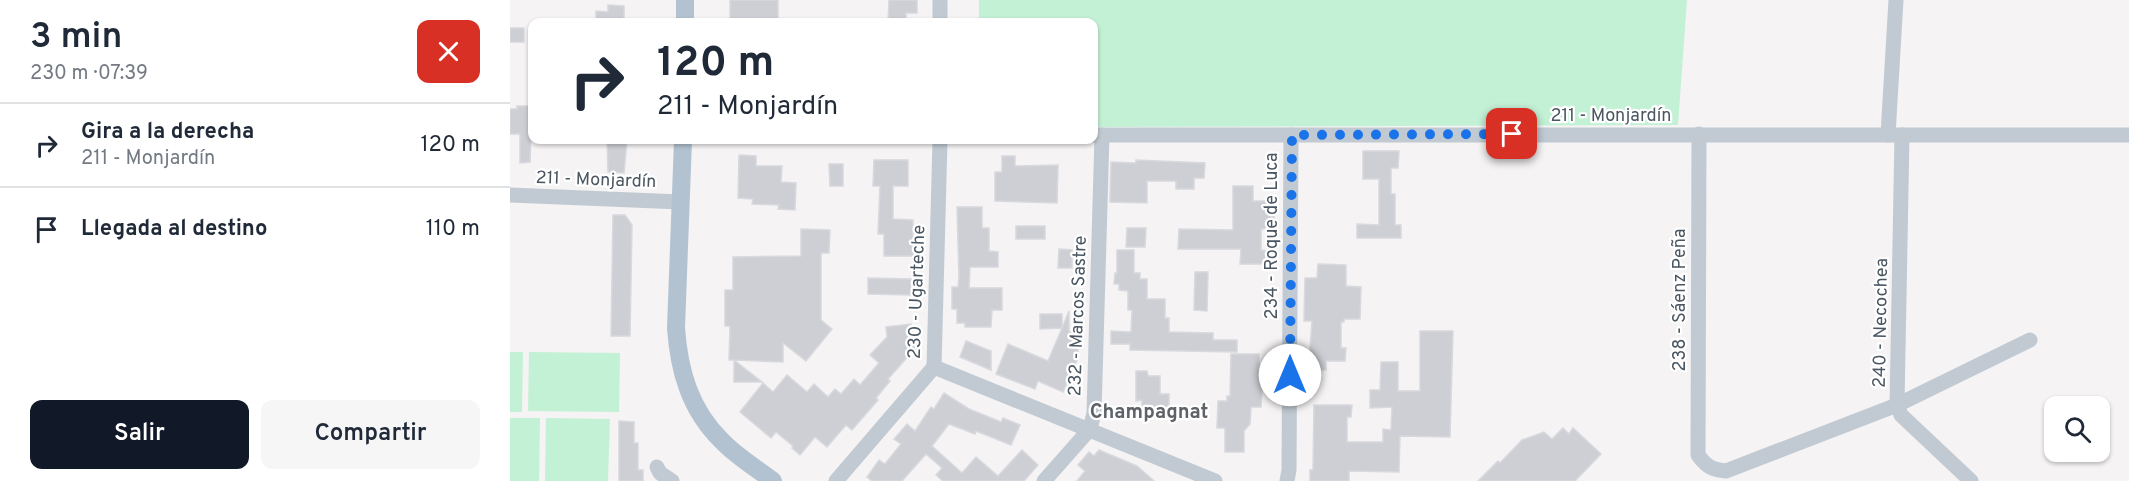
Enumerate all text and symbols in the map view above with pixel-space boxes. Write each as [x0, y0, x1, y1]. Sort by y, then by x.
text: 3 min [30, 15, 122, 61]
button: close [417, 20, 480, 83]
text: 120 m [657, 38, 774, 91]
icon: right [558, 42, 636, 120]
text: 230 m · 07:39 [30, 61, 148, 87]
text: 211 - Monjardín [657, 90, 838, 124]
street label: 211 - Monjardín [1551, 105, 1671, 128]
pin [1486, 108, 1537, 159]
icon: arrive [1495, 117, 1528, 150]
text: Gira a la derecha [81, 119, 254, 146]
icon: right [30, 129, 63, 162]
text: 120 m [420, 132, 480, 159]
text: 211 - Monjardín [81, 146, 215, 172]
street label: 234 - Roque de Luca [1261, 152, 1284, 320]
street label: 211 - Monjardín [535, 167, 657, 194]
icon: arrive [30, 213, 63, 246]
text: Llegada al destino [81, 216, 267, 243]
text: 110 m [426, 216, 480, 243]
street label: 230 - Ugarteche [904, 225, 931, 360]
street label: 238 - Sáenz Peña [1669, 229, 1692, 371]
street label: 232 - Marcos Sastre [1064, 235, 1093, 397]
street label: 240 - Necochea [1869, 258, 1894, 388]
position arrow [1258, 343, 1322, 407]
map controls [2044, 396, 2110, 462]
button: search [2044, 396, 2110, 462]
button: Salir [30, 400, 249, 469]
button: Compartir [261, 400, 480, 469]
district label: Champagnat [1090, 400, 1208, 426]

